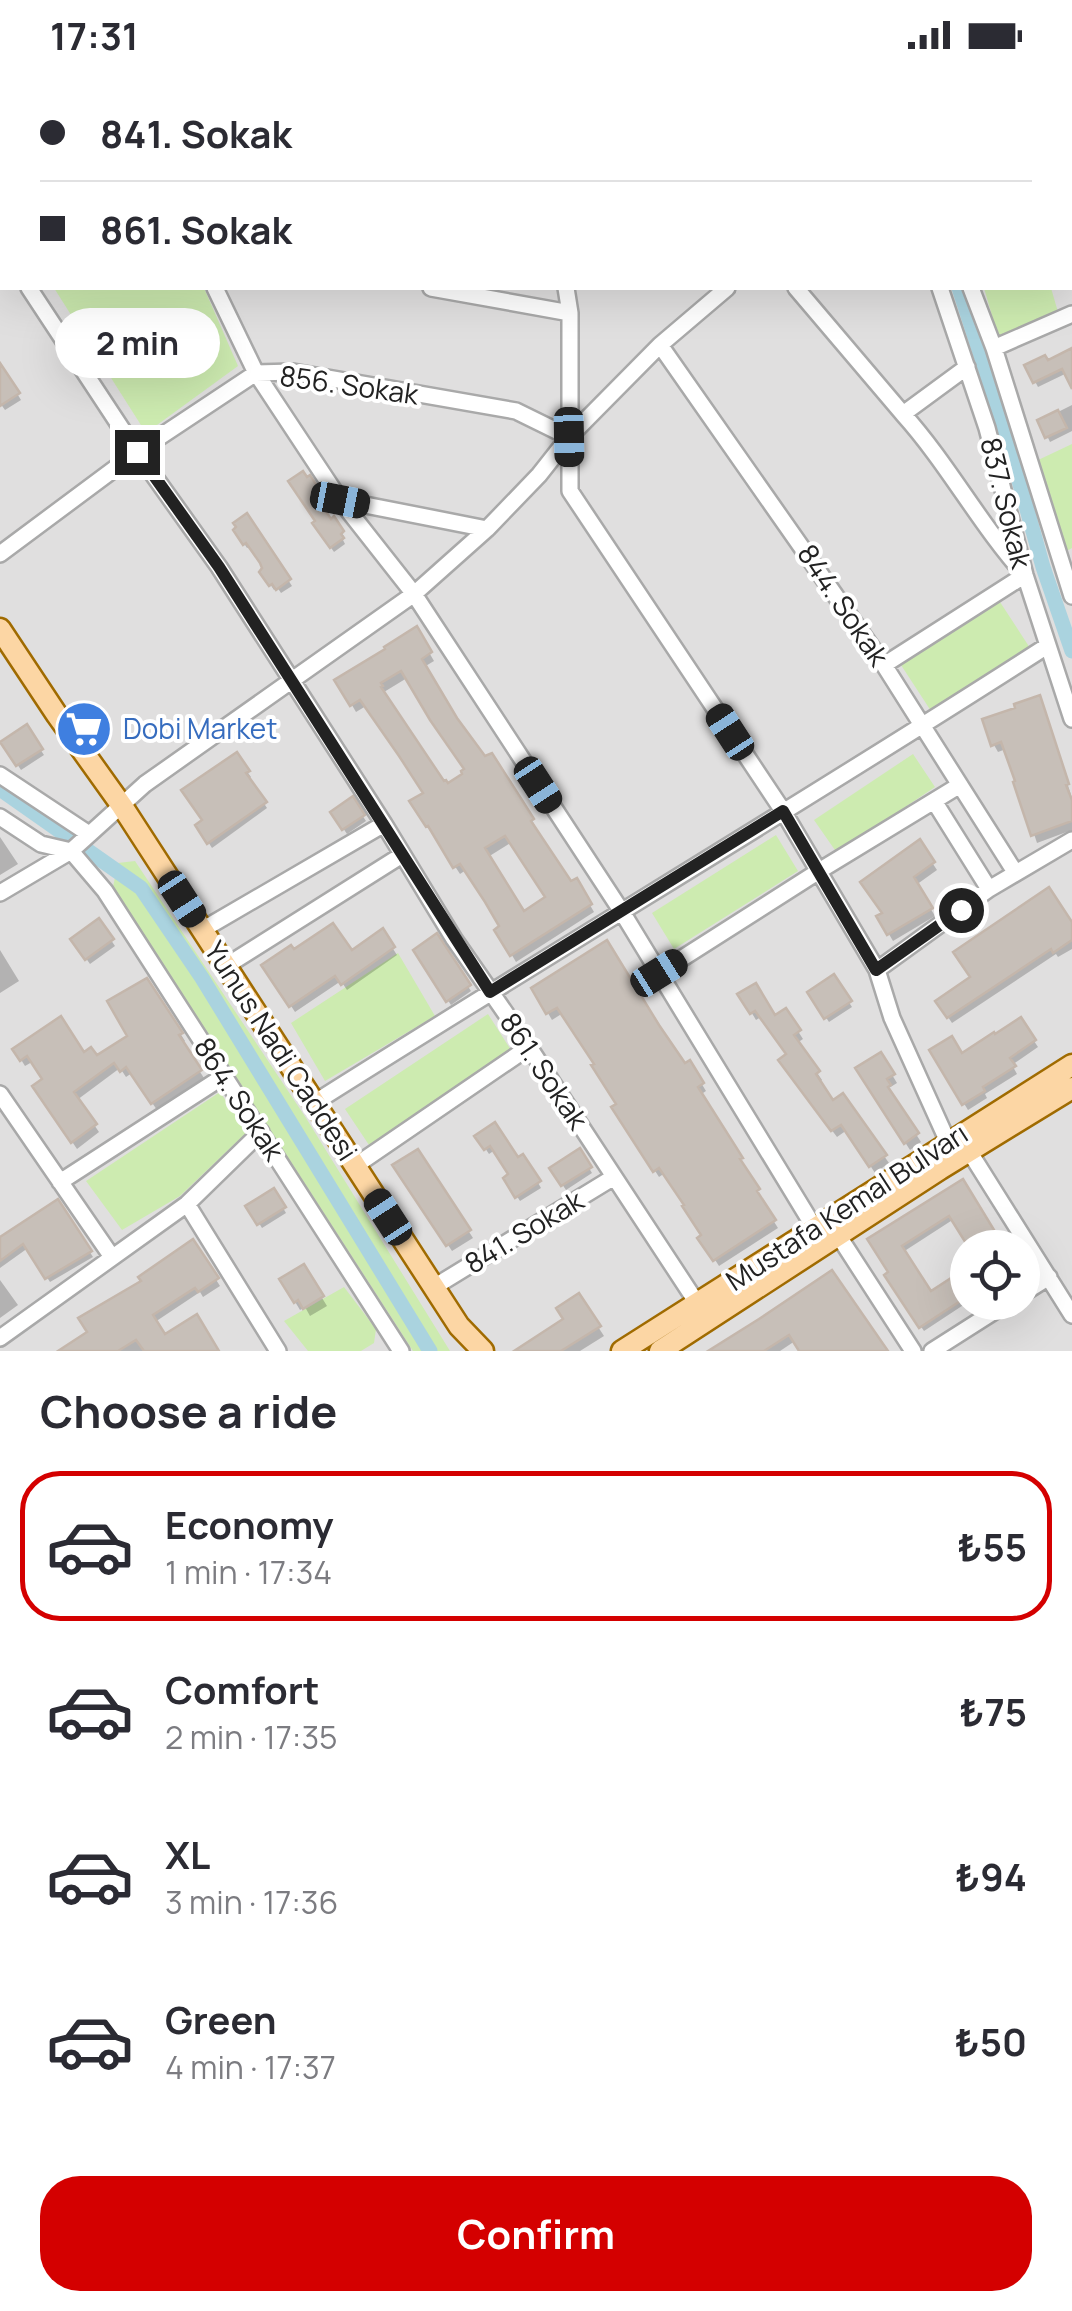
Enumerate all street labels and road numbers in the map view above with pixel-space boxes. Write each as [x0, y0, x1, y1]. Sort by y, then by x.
street label: 856. Sokak [277, 355, 422, 413]
street label: 837. Sokak [972, 433, 1042, 573]
street label: 844. Sokak [789, 536, 899, 674]
street label: Yunus Nadi Caddesi [197, 933, 367, 1168]
street label: 861. Sokak [492, 1005, 598, 1137]
street label: 864. Sokak [186, 1030, 294, 1168]
street label: Mustafa Kemal Bulvarı [718, 1114, 975, 1299]
street label: 841. Sokak [457, 1180, 591, 1282]

